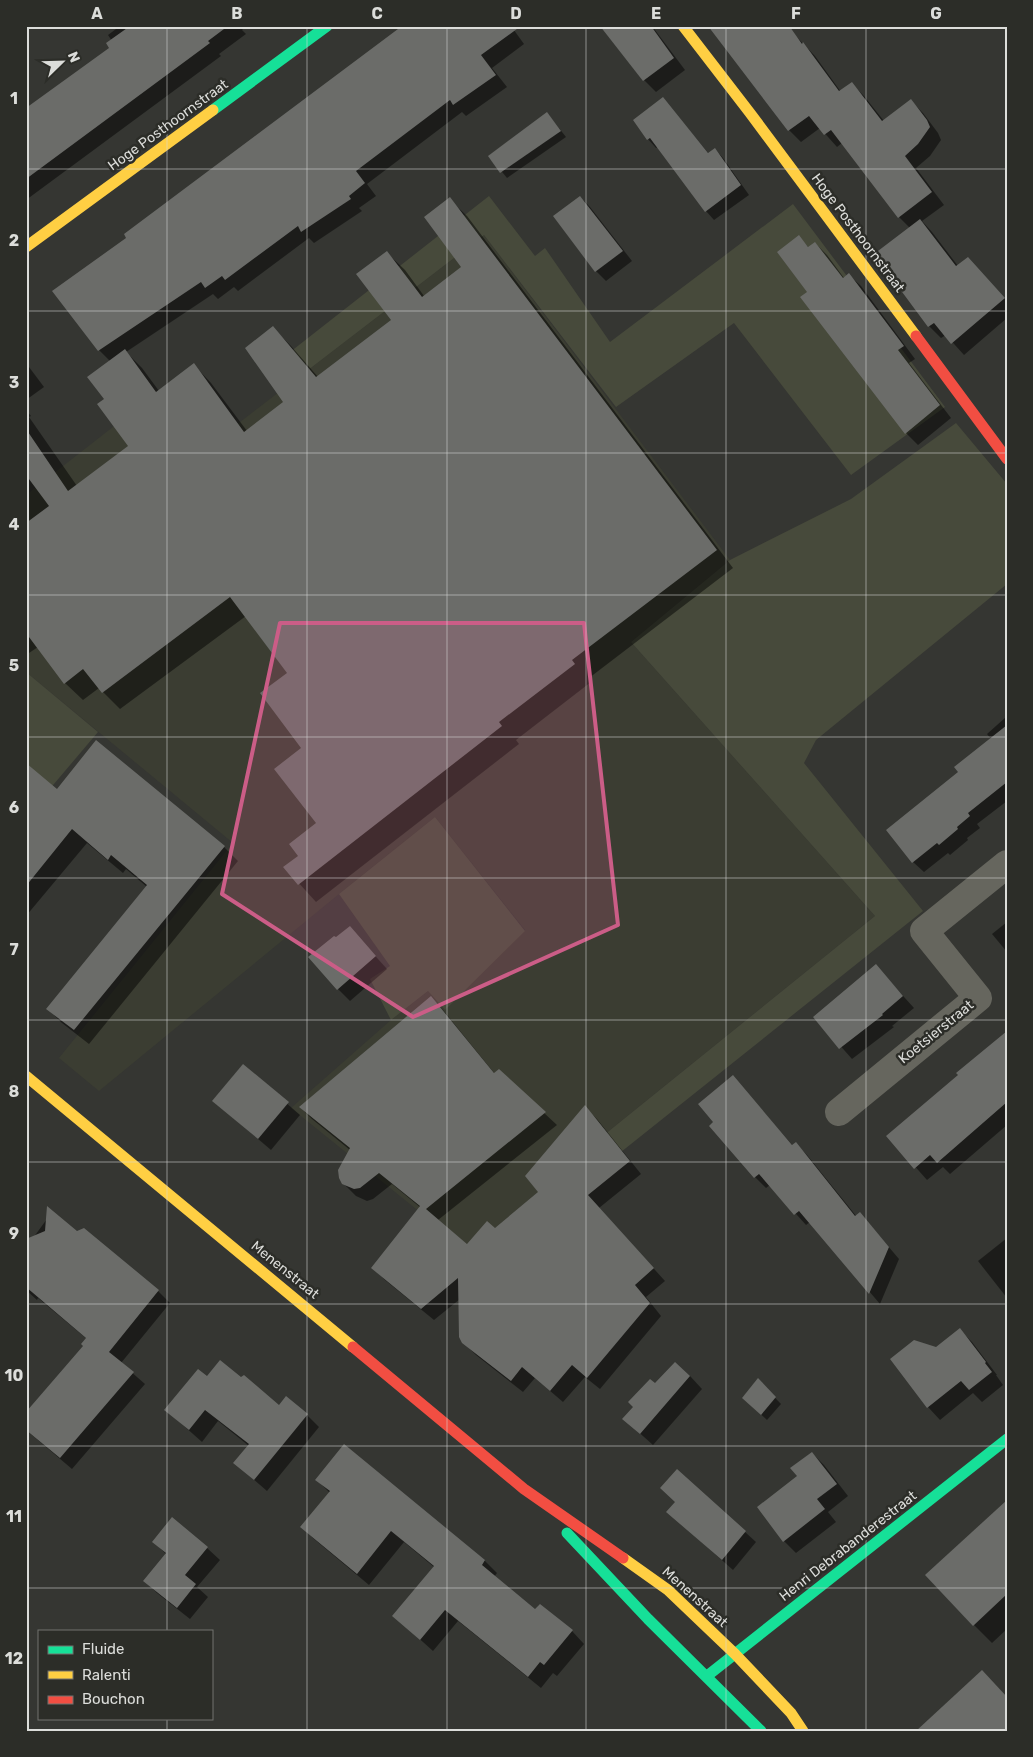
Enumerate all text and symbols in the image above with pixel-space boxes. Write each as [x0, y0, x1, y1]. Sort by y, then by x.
text: A [91, 4, 103, 23]
text: B [231, 4, 243, 23]
text: C [371, 4, 383, 23]
text: D [510, 4, 522, 23]
text: E [651, 4, 661, 23]
text: F [791, 4, 801, 23]
text: G [930, 4, 942, 23]
north arrow [38, 38, 88, 88]
text: N [64, 49, 83, 65]
street label: Hoge Posthoornstraat [105, 75, 232, 174]
text: 1 [10, 89, 18, 108]
street label: Hoge Posthoornstraat [808, 170, 909, 296]
text: 2 [9, 231, 19, 250]
text: 3 [9, 373, 19, 392]
text: 4 [9, 515, 20, 534]
text: 5 [9, 656, 19, 675]
text: 6 [9, 798, 19, 817]
text: 7 [9, 940, 19, 959]
street label: Koetsierstraat [895, 996, 977, 1067]
text: 8 [9, 1082, 20, 1101]
text: 9 [9, 1224, 19, 1243]
street label: Menenstraat [248, 1237, 323, 1303]
text: 10 [5, 1366, 24, 1385]
street label: Henri Debrabanderestraat [776, 1487, 920, 1605]
text: 11 [6, 1507, 22, 1526]
street label: Menenstraat [659, 1563, 732, 1631]
legend [38, 1630, 212, 1720]
text: Fluide [82, 1640, 124, 1658]
text: 12 [5, 1649, 23, 1668]
text: Ralenti [82, 1666, 131, 1684]
text: Bouchon [82, 1690, 145, 1708]

